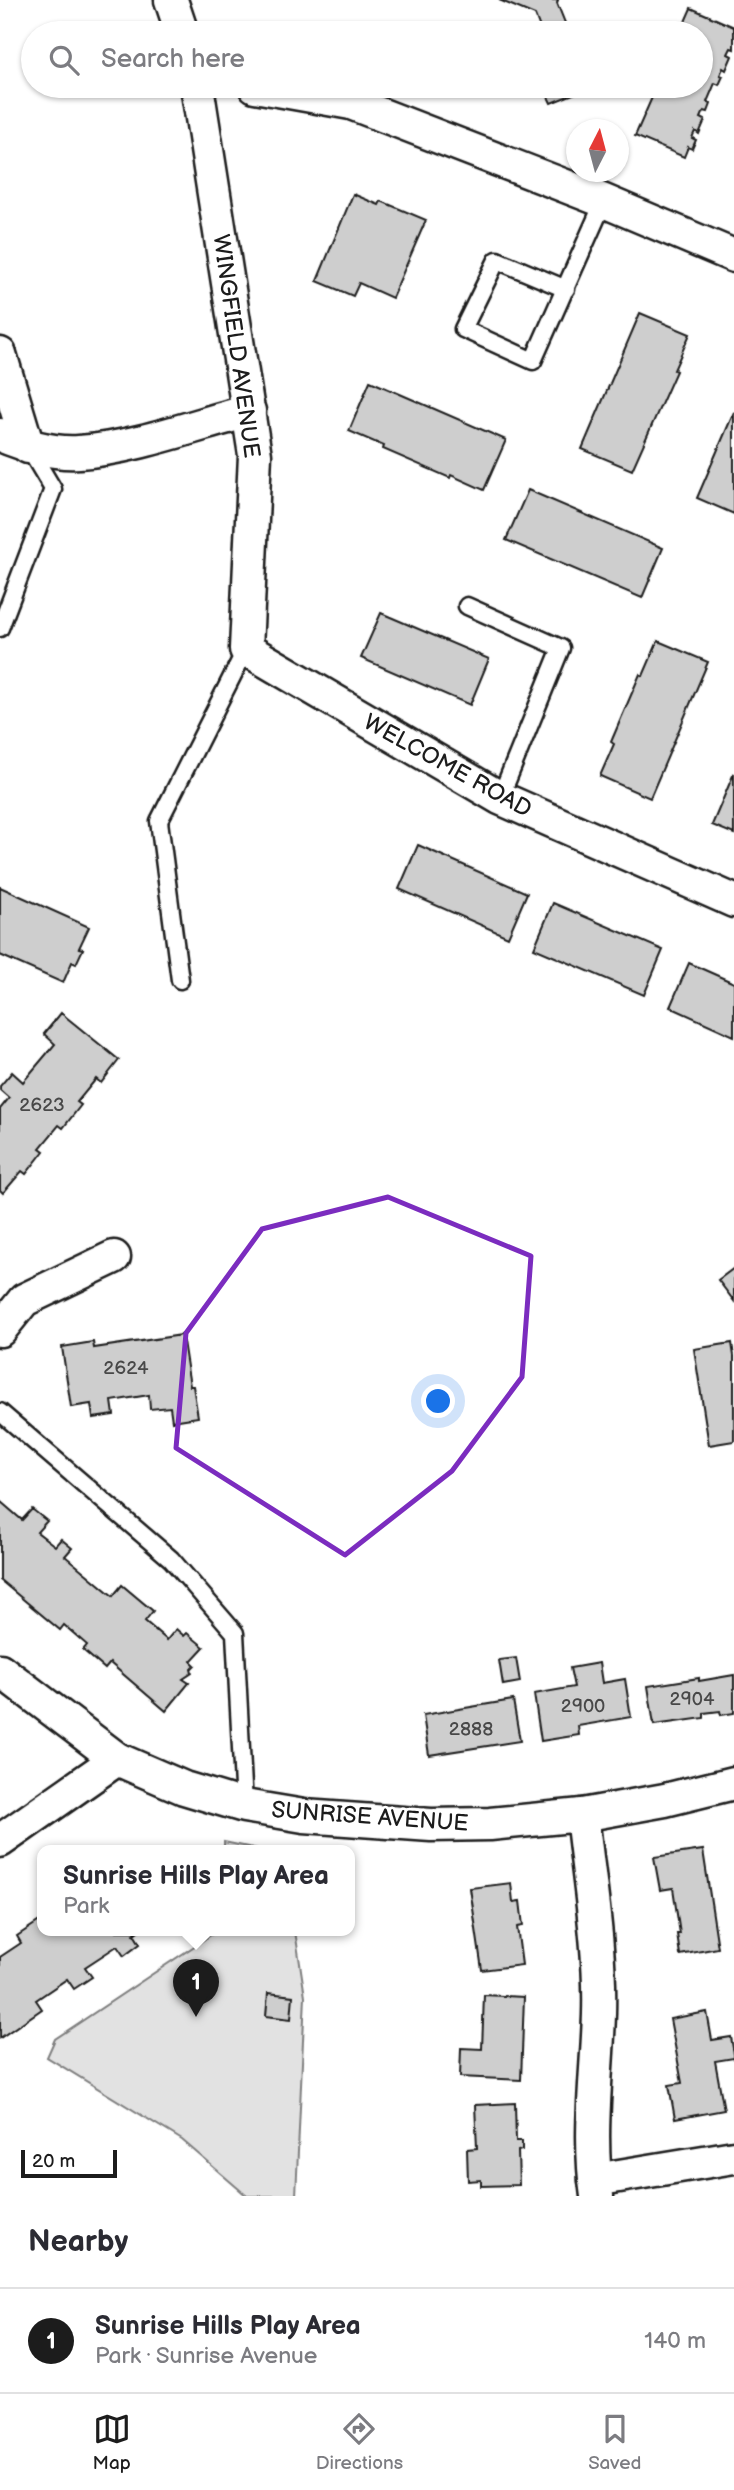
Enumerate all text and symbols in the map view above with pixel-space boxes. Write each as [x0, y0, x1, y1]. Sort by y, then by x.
search box [21, 21, 713, 98]
icon: search [45, 41, 83, 79]
text: Search here [101, 44, 245, 75]
north arrow [566, 119, 629, 182]
street label: WINGFIELD AVENUE [206, 232, 266, 460]
street label: WELCOME ROAD [359, 708, 536, 824]
house number: 2623 [19, 1094, 65, 1117]
house number: 2624 [103, 1357, 149, 1380]
your location [421, 1384, 455, 1418]
house number: 2904 [670, 1688, 715, 1711]
house number: 2900 [561, 1695, 605, 1718]
house number: 2888 [449, 1718, 493, 1741]
street label: SUNRISE AVENUE [270, 1796, 469, 1838]
popup [37, 1845, 355, 1936]
text: Sunrise Hills Play Area [63, 1861, 329, 1892]
text: Park [63, 1892, 109, 1920]
pin: 1 [173, 1959, 219, 2017]
scale bar [21, 2147, 117, 2179]
text: 20 m [32, 2150, 75, 2173]
text: Nearby [28, 2224, 128, 2260]
text: Sunrise Hills Play Area [95, 2311, 361, 2342]
text: 1 [46, 2327, 56, 2355]
text: 140 m [644, 2327, 706, 2355]
text: Park · Sunrise Avenue [95, 2342, 317, 2370]
tab: Map [93, 2410, 131, 2475]
tab: Directions [316, 2410, 403, 2475]
tab: Saved [588, 2410, 641, 2475]

